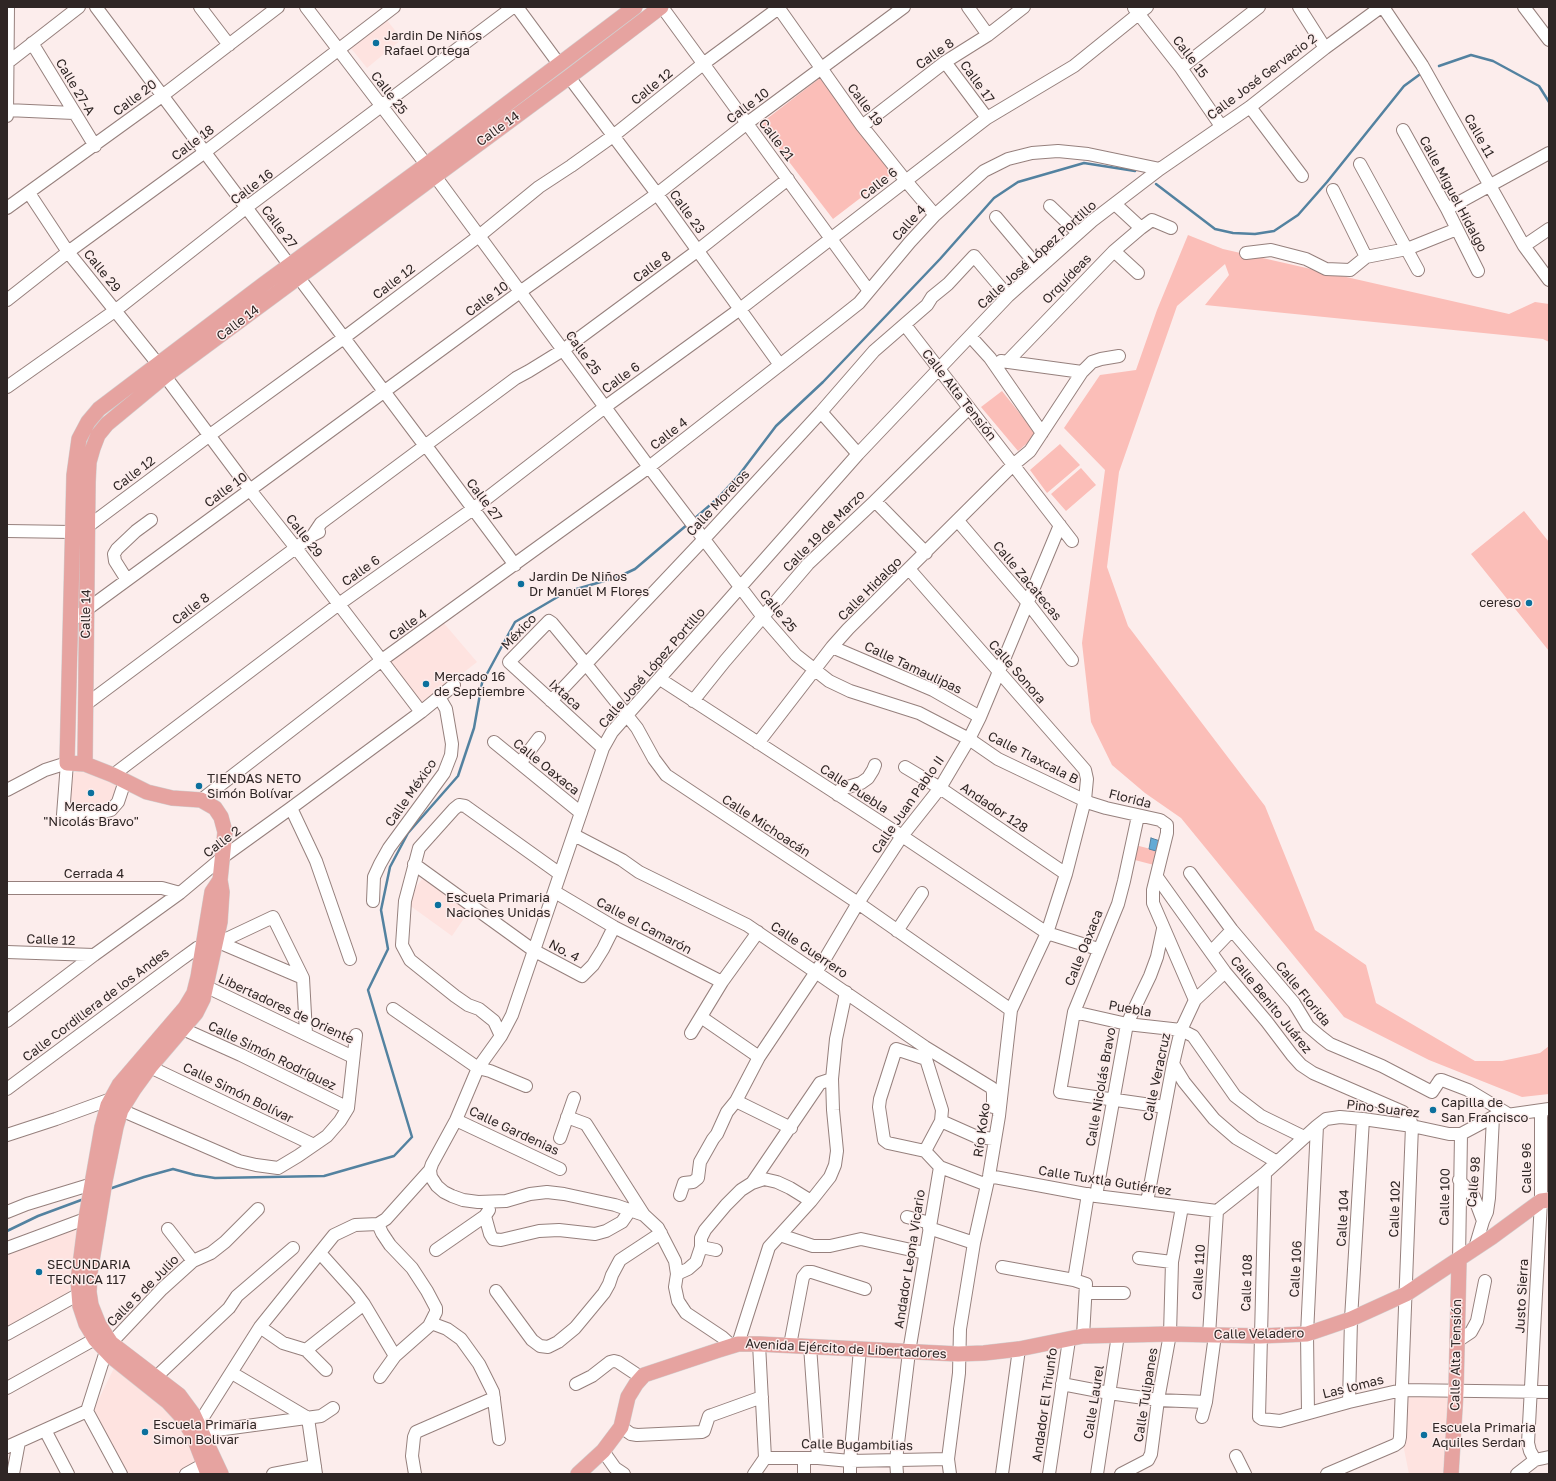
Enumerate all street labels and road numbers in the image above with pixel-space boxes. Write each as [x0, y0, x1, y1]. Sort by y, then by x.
street label: Calle José Gervacio 2 [1204, 31, 1320, 123]
street label: Calle 15 [1169, 33, 1211, 81]
street label: Calle 8 [913, 35, 957, 73]
street label: Calle 27-A [52, 56, 98, 118]
street label: Calle 17 [956, 58, 998, 106]
street label: Calle 12 [628, 66, 676, 108]
street label: Calle 25 [367, 68, 411, 118]
street label: Calle 20 [110, 76, 160, 120]
street label: Calle 19 [844, 81, 886, 129]
street label: Calle 10 [724, 85, 772, 127]
street label: Calle 14 [473, 108, 523, 150]
street label: Calle 11 [1461, 111, 1497, 161]
street label: Calle 21 [755, 116, 797, 164]
street label: Calle 18 [169, 122, 217, 164]
street label: Calle Miguel Hidalgo [1416, 133, 1490, 255]
street label: Calle 6 [857, 165, 901, 203]
street label: Calle 16 [228, 166, 276, 208]
street label: Calle 23 [666, 187, 708, 237]
street label: Calle José López Portillo [974, 197, 1100, 313]
street label: Calle 4 [889, 202, 929, 244]
street label: Calle 27 [258, 203, 300, 251]
street label: Calle 29 [80, 246, 124, 296]
street label: Calle 8 [630, 248, 674, 286]
street label: Orquídeas [1039, 251, 1095, 307]
street label: Calle 12 [370, 261, 418, 303]
street label: Calle 10 [462, 278, 512, 320]
street label: Calle 14 [214, 302, 262, 344]
street label: Calle 25 [562, 328, 604, 378]
street label: Calle Alta Tensión [918, 346, 1000, 444]
street label: Calle 6 [599, 359, 643, 397]
street label: Calle 4 [647, 415, 691, 453]
street label: Calle 12 [110, 453, 158, 495]
street label: Calle Morelos [683, 466, 753, 540]
street label: Calle 10 [201, 469, 251, 511]
street label: Calle 27 [463, 476, 505, 524]
street label: Calle 19 de Marzo [780, 487, 868, 575]
street label: Calle 29 [282, 511, 326, 561]
street label: Calle Zacatecas [989, 538, 1065, 624]
street label: Calle 6 [339, 552, 383, 590]
street label: Calle Hidalgo [835, 554, 905, 624]
street label: Calle 25 [756, 587, 800, 635]
street label: Calle 14 [78, 589, 94, 639]
street label: Calle 8 [169, 590, 213, 628]
street label: Calle José López Portillo [595, 605, 709, 731]
street label: Calle 4 [386, 606, 430, 644]
street label: México [498, 611, 540, 653]
street label: Calle Sonora [985, 637, 1049, 707]
street label: Calle Tamaulipas [862, 639, 964, 697]
street label: Ixtaca [545, 676, 585, 714]
street label: Calle Tlaxcala B [985, 728, 1081, 788]
street label: Calle Oaxaca [510, 735, 582, 799]
street label: Calle Juan Pablo II [868, 753, 948, 857]
street label: Calle México [382, 756, 440, 830]
street label: Calle Puebla [817, 761, 891, 817]
street label: Andador 128 [957, 780, 1031, 836]
street label: Florida [1107, 786, 1153, 812]
street label: Calle Michoacán [719, 792, 813, 860]
street label: Calle 2 [200, 823, 244, 861]
street label: Cerrada 4 [64, 866, 124, 882]
street label: Calle el Camarón [594, 894, 694, 958]
street label: Calle Oaxaca [1062, 908, 1106, 988]
street label: Calle Guerrero [767, 918, 851, 982]
street label: Calle 12 [26, 931, 76, 949]
street label: No. 4 [546, 936, 582, 966]
street label: Calle Cordillera de los Andes [20, 945, 172, 1065]
street label: Calle Benito Juárez [1227, 953, 1315, 1057]
street label: Calle Florida [1272, 959, 1334, 1029]
street label: Libertadores de Oriente [216, 971, 356, 1047]
street label: Puebla [1107, 998, 1153, 1020]
street label: Calle Simón Rodríguez [205, 1018, 339, 1094]
street label: Calle Nicolás Bravo [1083, 1026, 1119, 1148]
street label: Calle Veracruz [1140, 1032, 1174, 1122]
street label: Calle Simón Bolívar [180, 1059, 296, 1127]
street label: Pino Suarez [1345, 1097, 1421, 1121]
street label: Río Koko [970, 1102, 994, 1158]
street label: Calle Gardenias [466, 1103, 562, 1159]
street label: Calle 96 [1519, 1143, 1535, 1193]
street label: Calle 98 [1464, 1156, 1484, 1208]
street label: Calle Tuxtla Gutiérrez [1037, 1163, 1173, 1199]
street label: Calle 100 [1437, 1168, 1453, 1226]
street label: Calle 102 [1386, 1180, 1404, 1238]
street label: Andador Leona Vicario [891, 1188, 929, 1330]
street label: Calle 104 [1334, 1189, 1352, 1247]
street label: Calle 106 [1287, 1240, 1305, 1298]
street label: Calle 110 [1189, 1244, 1209, 1300]
street label: Calle 5 de Julio [104, 1252, 182, 1330]
street label: Calle 108 [1238, 1254, 1256, 1312]
street label: Justo Sierra [1512, 1258, 1532, 1334]
street label: Calle Alta Tensión [1447, 1299, 1465, 1411]
street label: Calle Veladero [1214, 1325, 1304, 1343]
street label: Avenida Ejército de Libertadores [745, 1336, 947, 1362]
street label: Andador El Triunfo [1029, 1347, 1061, 1463]
street label: Calle Tulipanes [1131, 1347, 1161, 1443]
street label: Calle Laurel [1080, 1364, 1108, 1440]
street label: Las lomas [1321, 1372, 1385, 1402]
street label: Calle Bugambilias [801, 1436, 913, 1454]

